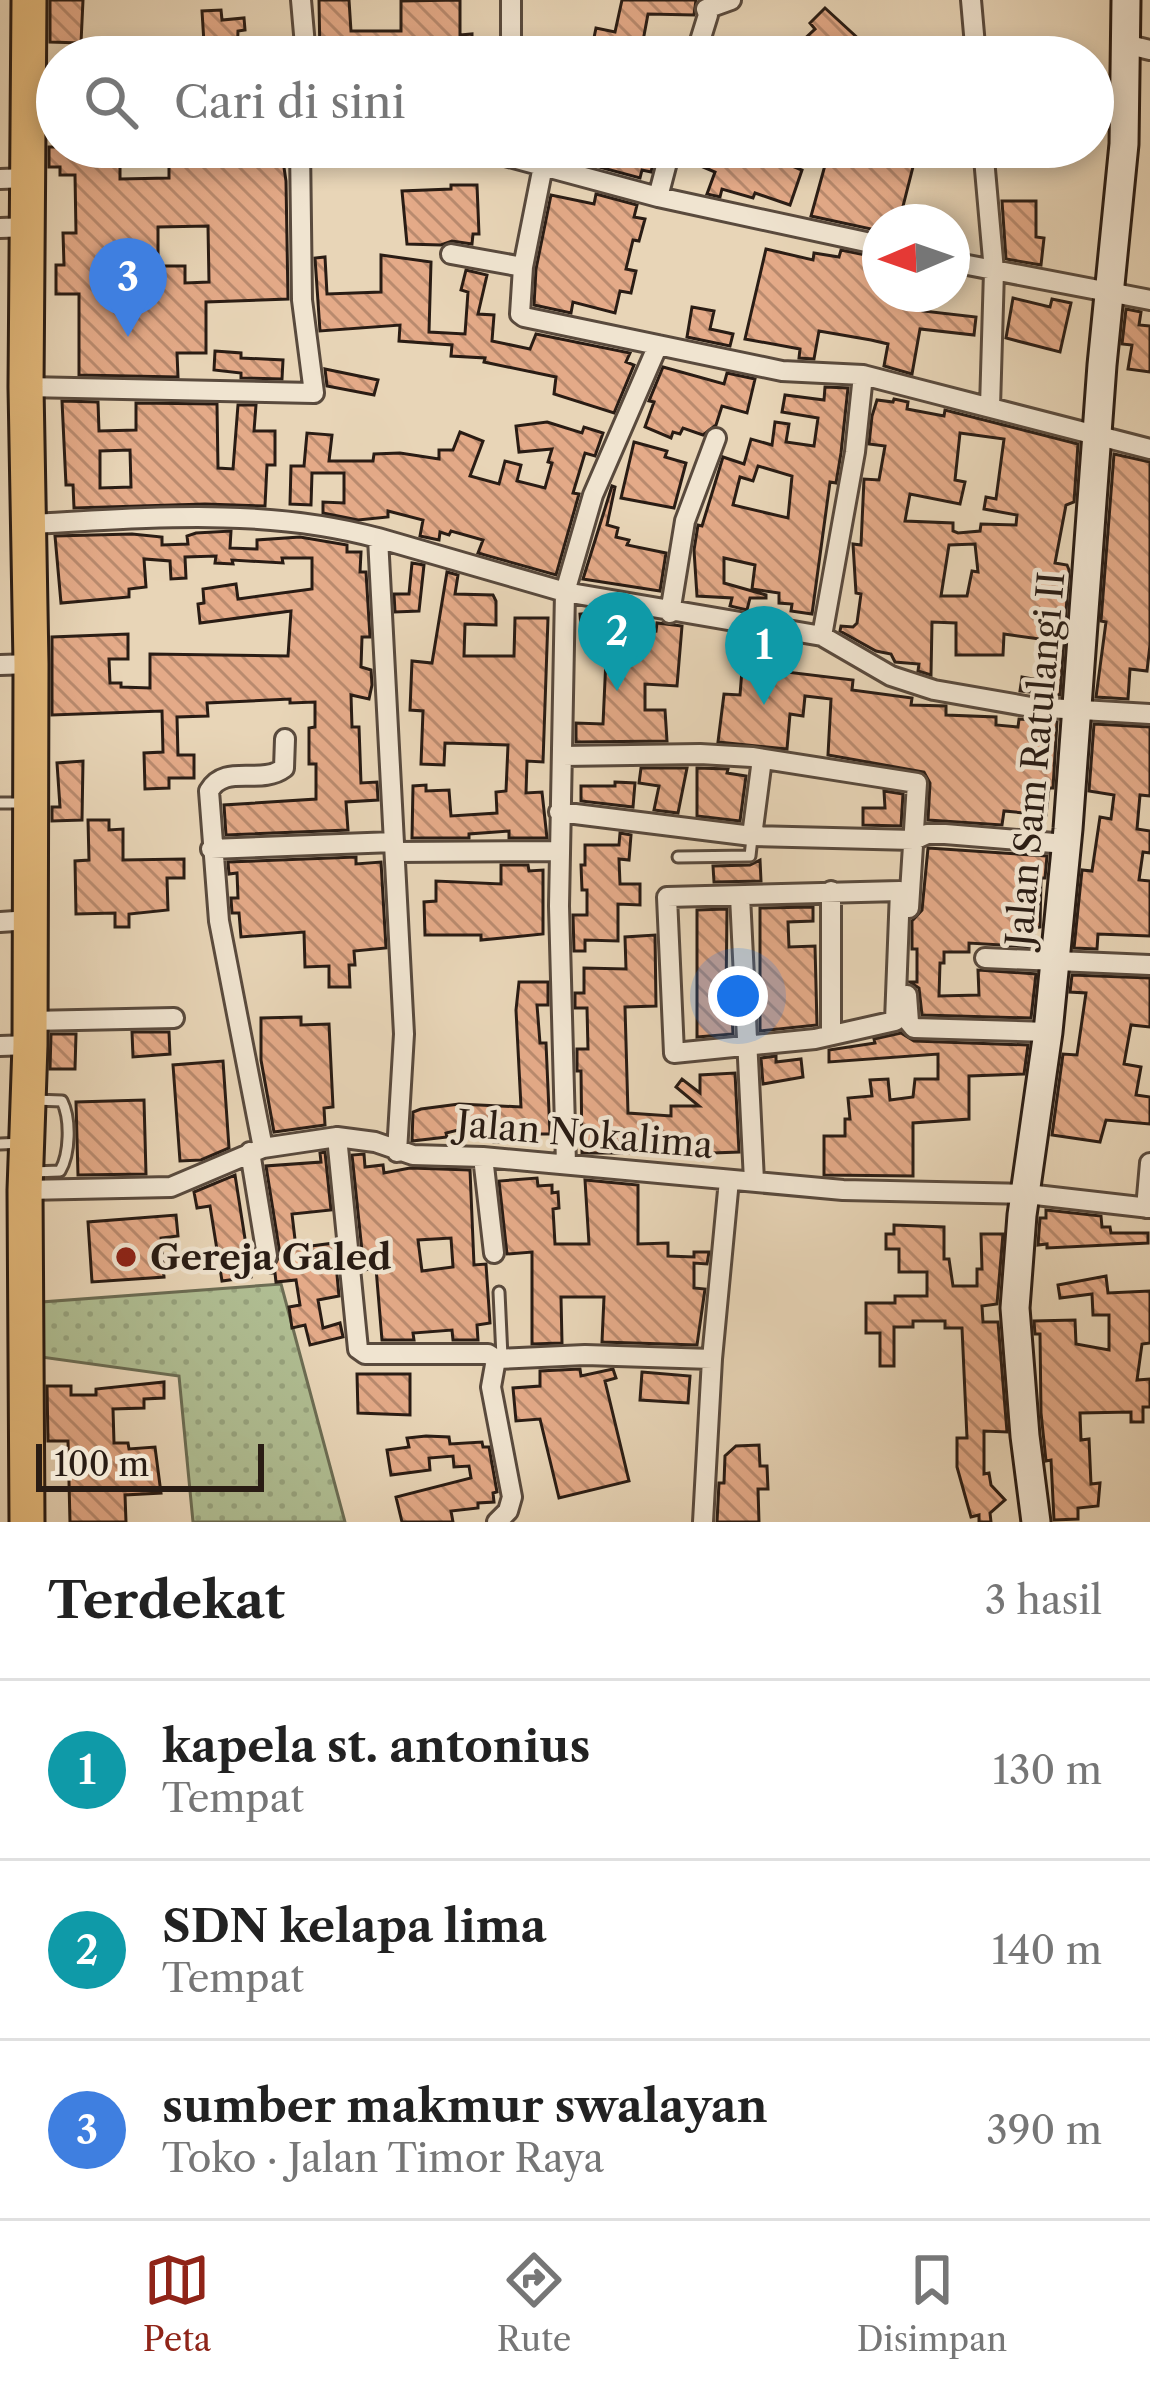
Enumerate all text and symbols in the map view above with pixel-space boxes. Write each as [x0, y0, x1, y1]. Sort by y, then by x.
search box [36, 36, 1114, 168]
icon: search [78, 69, 144, 135]
text: Cari di sini [174, 74, 405, 130]
north arrow [862, 204, 970, 312]
pin: 3 [89, 238, 167, 337]
street label: Jalan Sam Ratulangi II [996, 570, 1073, 953]
pin: 2 [578, 592, 656, 691]
pin: 1 [725, 606, 803, 705]
your location [708, 966, 768, 1026]
street label: Jalan Nokalima [450, 1100, 715, 1167]
place label: Gereja Galed [150, 1235, 391, 1279]
marker: Gereja Galed [113, 1244, 139, 1270]
scale bar [36, 1438, 264, 1491]
text: 100 m [54, 1444, 149, 1485]
text: Terdekat [48, 1569, 285, 1631]
text: 3 hasil [985, 1576, 1102, 1624]
text: kapela st. antonius [162, 1718, 590, 1774]
text: 1 [78, 1746, 96, 1794]
text: 130 m [993, 1746, 1102, 1794]
text: Tempat [162, 1774, 304, 1822]
text: SDN kelapa lima [162, 1898, 547, 1954]
text: 2 [75, 1926, 99, 1974]
text: 140 m [992, 1926, 1102, 1974]
text: Tempat [162, 1954, 304, 2002]
text: sumber makmur swalayan [162, 2078, 768, 2134]
text: 3 [76, 2106, 98, 2154]
text: 390 m [986, 2106, 1102, 2154]
text: Toko · Jalan Timor Raya [162, 2134, 604, 2182]
tab: Peta [143, 2247, 211, 2360]
tab: Rute [497, 2247, 571, 2360]
tab: Disimpan [857, 2247, 1007, 2360]

